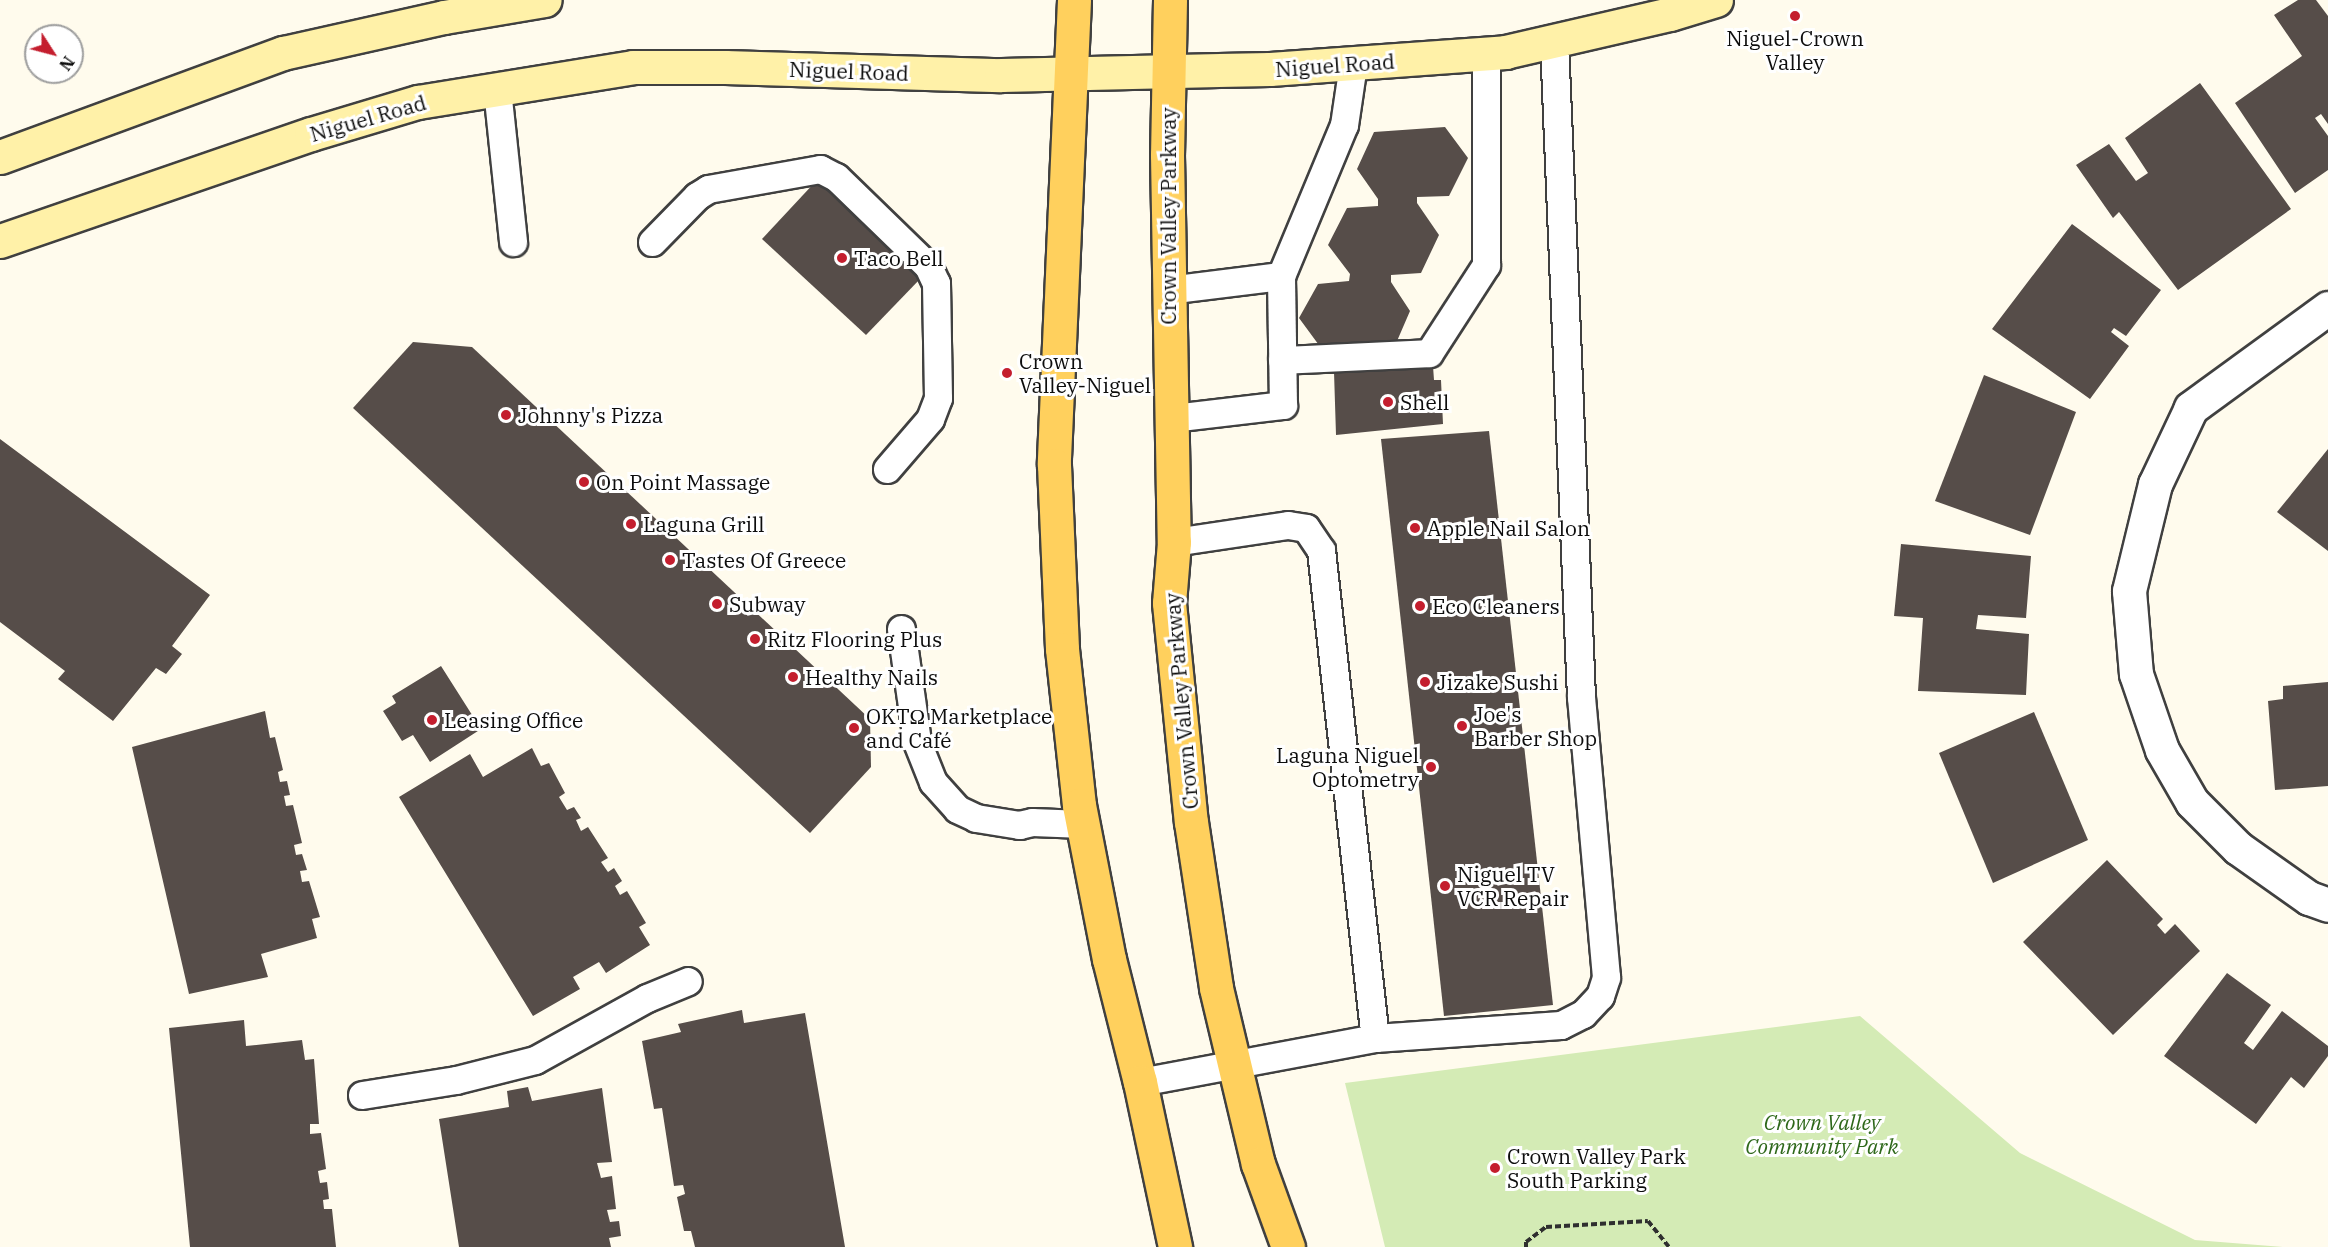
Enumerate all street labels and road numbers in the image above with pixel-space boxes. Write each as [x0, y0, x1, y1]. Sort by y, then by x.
street label: Niguel Road [1274, 48, 1396, 82]
street label: Niguel Road [789, 56, 909, 86]
street label: Niguel Road [307, 89, 429, 147]
street label: Crown Valley Parkway [1155, 107, 1181, 325]
street label: Crown Valley Parkway [1159, 592, 1203, 810]

